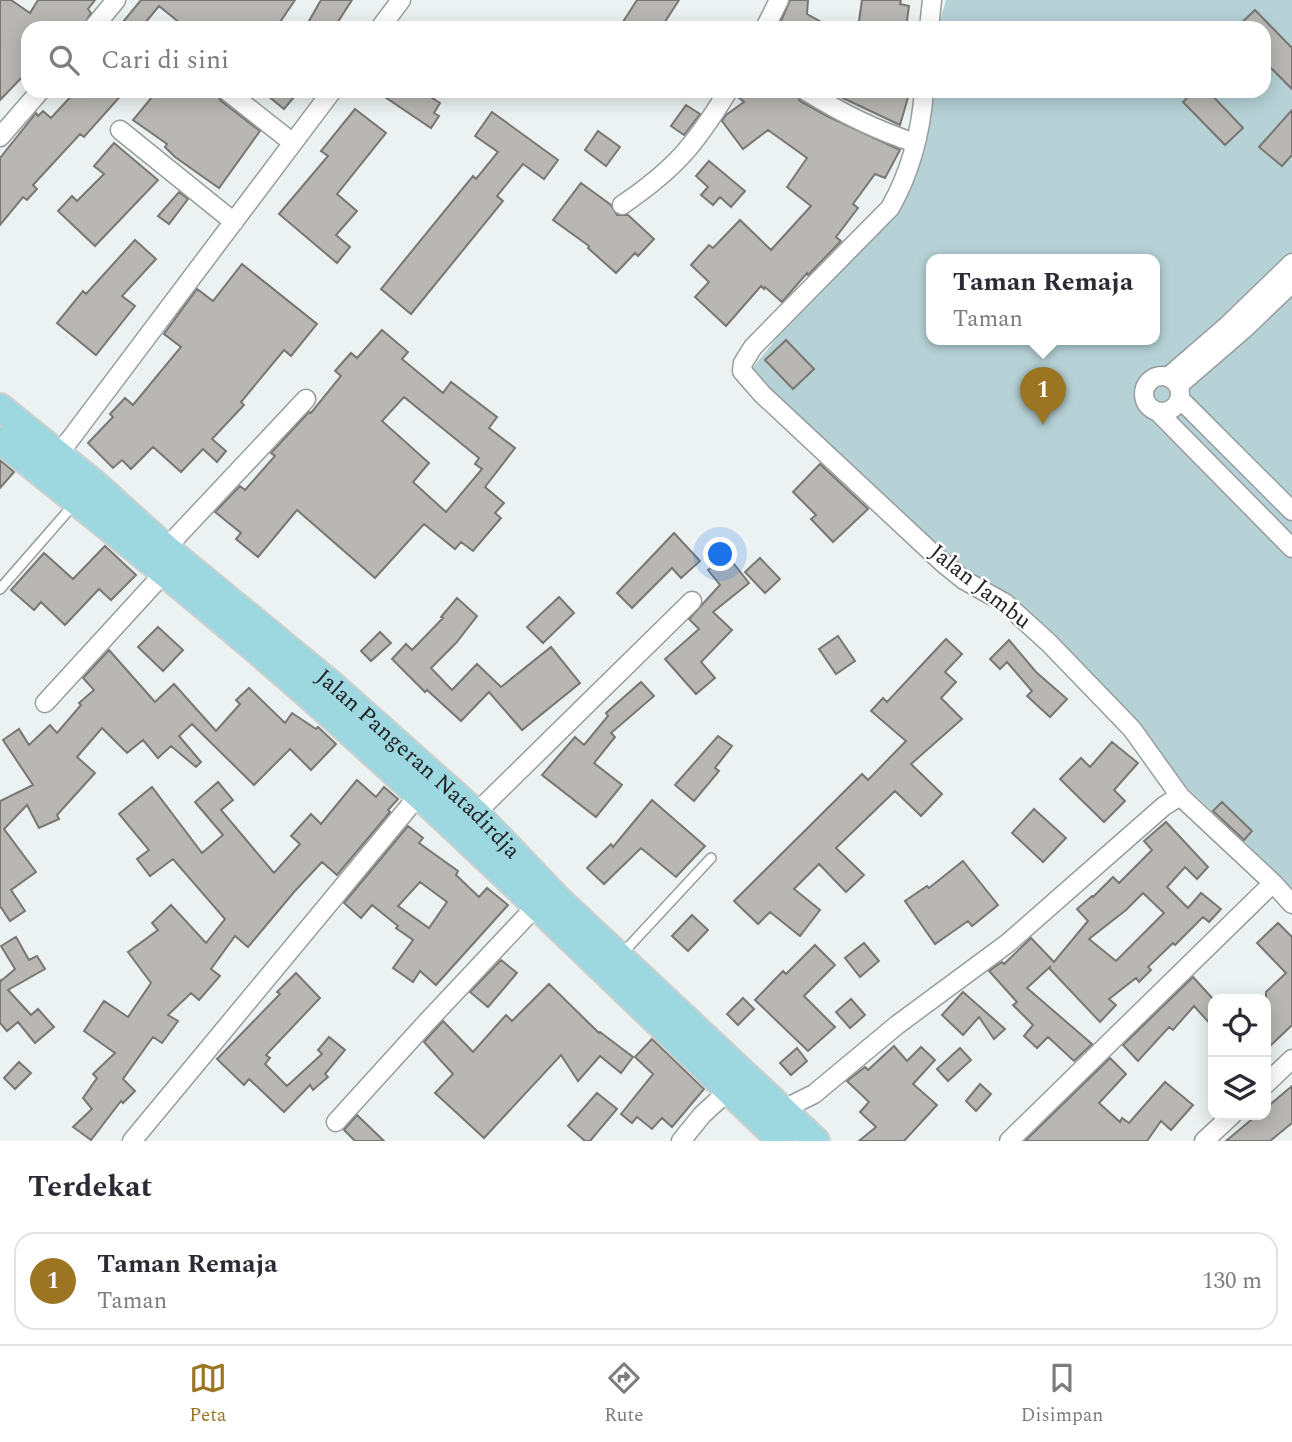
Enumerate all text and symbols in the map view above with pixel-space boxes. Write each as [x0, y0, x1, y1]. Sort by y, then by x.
search box [21, 21, 1271, 98]
text: Cari di sini [101, 40, 229, 80]
icon: search [45, 41, 83, 79]
popup [926, 254, 1160, 345]
text: Taman Remaja [953, 262, 1133, 302]
text: Taman [953, 302, 1023, 337]
pin: 1 [1020, 367, 1066, 425]
street label: Jalan Jambu [921, 536, 1039, 638]
your location [703, 537, 737, 571]
street label: Jalan Pangeran Natadirdja [308, 660, 529, 867]
map controls [1208, 994, 1271, 1120]
button: locate [1208, 994, 1271, 1057]
button: layers [1208, 1057, 1271, 1120]
text: Terdekat [28, 1164, 152, 1210]
text: Taman Remaja [97, 1244, 278, 1284]
text: 1 [47, 1264, 59, 1299]
text: 130 m [1202, 1264, 1262, 1299]
text: Taman [97, 1284, 167, 1319]
tab: Peta [189, 1359, 227, 1430]
tab: Rute [604, 1359, 643, 1430]
tab: Disimpan [1021, 1359, 1103, 1430]

